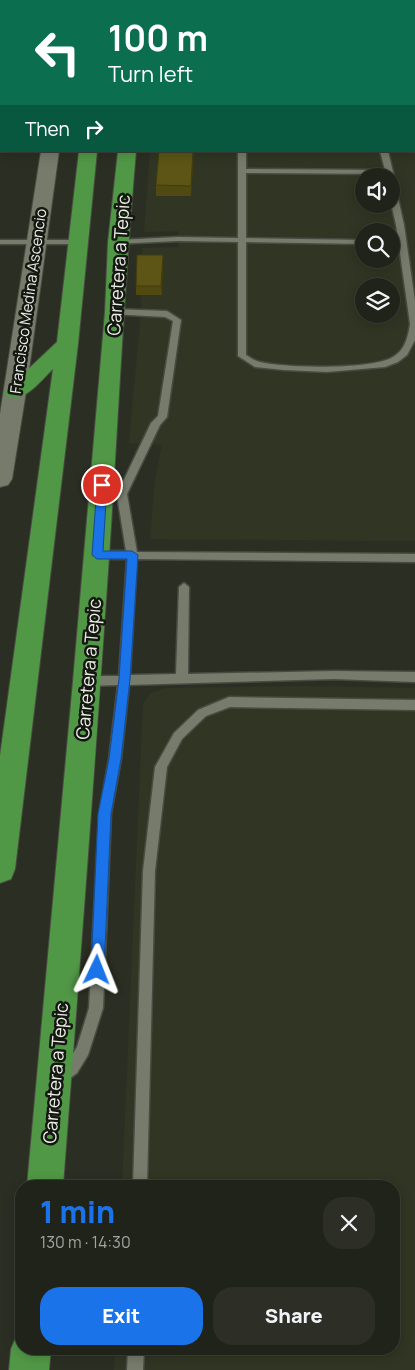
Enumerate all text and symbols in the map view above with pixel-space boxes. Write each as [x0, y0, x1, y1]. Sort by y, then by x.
text: 100 m [108, 14, 208, 62]
icon: left [25, 20, 90, 85]
text: Turn left [108, 59, 193, 89]
icon: right [80, 115, 108, 143]
text: Then [25, 116, 70, 142]
map controls [355, 168, 400, 323]
button: sound [355, 168, 400, 213]
street label: Carretera a Tepic [101, 194, 135, 336]
street label: Francisco Medina Ascencio [5, 207, 51, 395]
button: search [355, 223, 400, 268]
button: layers [355, 278, 400, 323]
pin [81, 464, 123, 506]
icon: arrive [88, 471, 116, 499]
street label: Carretera a Tepic [70, 598, 106, 740]
position arrow [70, 943, 122, 995]
street label: Carretera a Tepic [37, 1002, 73, 1144]
text: 1 min [40, 1191, 115, 1232]
button: close [323, 1197, 375, 1249]
text: 130 m · 14:30 [40, 1231, 131, 1253]
button: Exit [40, 1287, 203, 1345]
button: Share [213, 1287, 375, 1345]

